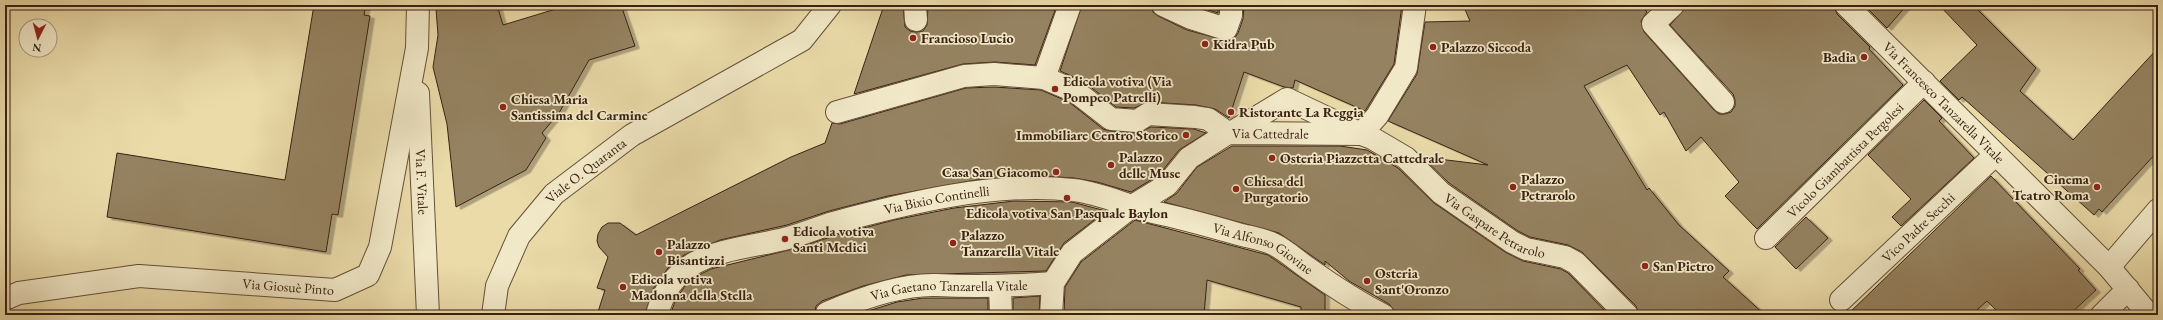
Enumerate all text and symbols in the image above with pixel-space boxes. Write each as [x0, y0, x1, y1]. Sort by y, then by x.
north arrow [18, 18, 58, 58]
place label: Francioso Lucio [921, 29, 1014, 47]
marker: Francioso Lucio [908, 33, 918, 43]
place label: Kidra Pub [1213, 35, 1275, 53]
place label: Palazzo Siccoda [1441, 38, 1532, 56]
street label: Via Francesco Tanzarella Vitale [1879, 38, 2009, 167]
marker: Kidra Pub [1200, 39, 1210, 49]
text: N [32, 41, 42, 55]
marker: Palazzo Siccoda [1428, 42, 1438, 52]
place label: Badia [1823, 48, 1857, 66]
marker: Badia [1859, 52, 1869, 62]
place label: Edicola votiva (Via Pompeo Patrelli) [1063, 72, 1172, 106]
marker: Edicola votiva (Via Pompeo Patrelli) [1050, 84, 1060, 94]
place label: Chiesa Maria Santissima del Carmine [511, 90, 648, 124]
street label: Vicolo Giambattista Pergolesi [1783, 98, 1908, 222]
marker: Chiesa Maria Santissima del Carmine [498, 102, 508, 112]
place label: Ristorante La Reggia [1239, 103, 1364, 121]
marker: Ristorante La Reggia [1226, 107, 1236, 117]
street label: Via Cattedrale [1232, 124, 1309, 143]
place label: Immobiliare Centro Storico [1016, 126, 1178, 144]
marker: Immobiliare Centro Storico [1181, 130, 1191, 140]
street label: Viale O. Quaranta [541, 133, 630, 207]
place label: Palazzo delle Muse [1119, 148, 1181, 182]
street label: Via F. Vitale [412, 149, 432, 216]
place label: Osteria Piazzetta Cattedrale [1280, 149, 1444, 167]
marker: Osteria Piazzetta Cattedrale [1267, 153, 1277, 163]
marker: Palazzo delle Muse [1106, 160, 1116, 170]
place label: Casa San Giacomo [942, 163, 1048, 181]
marker: Casa San Giacomo [1051, 167, 1061, 177]
place label: Palazzo Petrarolo [1521, 170, 1575, 204]
place label: Cinema Teatro Roma [2012, 170, 2090, 204]
place label: Chiesa del Purgatorio [1244, 172, 1308, 206]
street label: Via Bixio Continelli [882, 181, 991, 218]
marker: Palazzo Petrarolo [1508, 182, 1518, 192]
marker: Cinema Teatro Roma [2092, 182, 2102, 192]
marker: Chiesa del Purgatorio [1231, 184, 1241, 194]
street label: Vico Padre Secchi [1878, 188, 1959, 266]
street label: Via Gaspare Petrarolo [1440, 189, 1547, 262]
marker: Edicola votiva San Pasquale Baylon [1062, 193, 1072, 203]
place label: Edicola votiva San Pasquale Baylon [966, 204, 1168, 222]
street label: Via Alfonso Giovine [1211, 218, 1317, 279]
place label: Edicola votiva Santi Medici [793, 222, 875, 256]
place label: Palazzo Tanzarella Vitale [961, 226, 1059, 260]
marker: Edicola votiva Santi Medici [780, 234, 790, 244]
place label: Palazzo Bisantizzi [667, 235, 725, 269]
marker: Palazzo Tanzarella Vitale [948, 238, 958, 248]
marker: Palazzo Bisantizzi [654, 247, 664, 257]
place label: San Pietro [1653, 257, 1714, 275]
marker: San Pietro [1640, 261, 1650, 271]
place label: Osteria Sant'Oronzo [1375, 264, 1449, 298]
place label: Edicola votiva Madonna della Stella [631, 270, 753, 304]
street label: Via Giosuè Pinto [242, 274, 335, 299]
street label: Via Gaetano Tanzarella Vitale [868, 276, 1029, 305]
marker: Osteria Sant'Oronzo [1362, 276, 1372, 286]
marker: Edicola votiva Madonna della Stella [618, 282, 628, 292]

